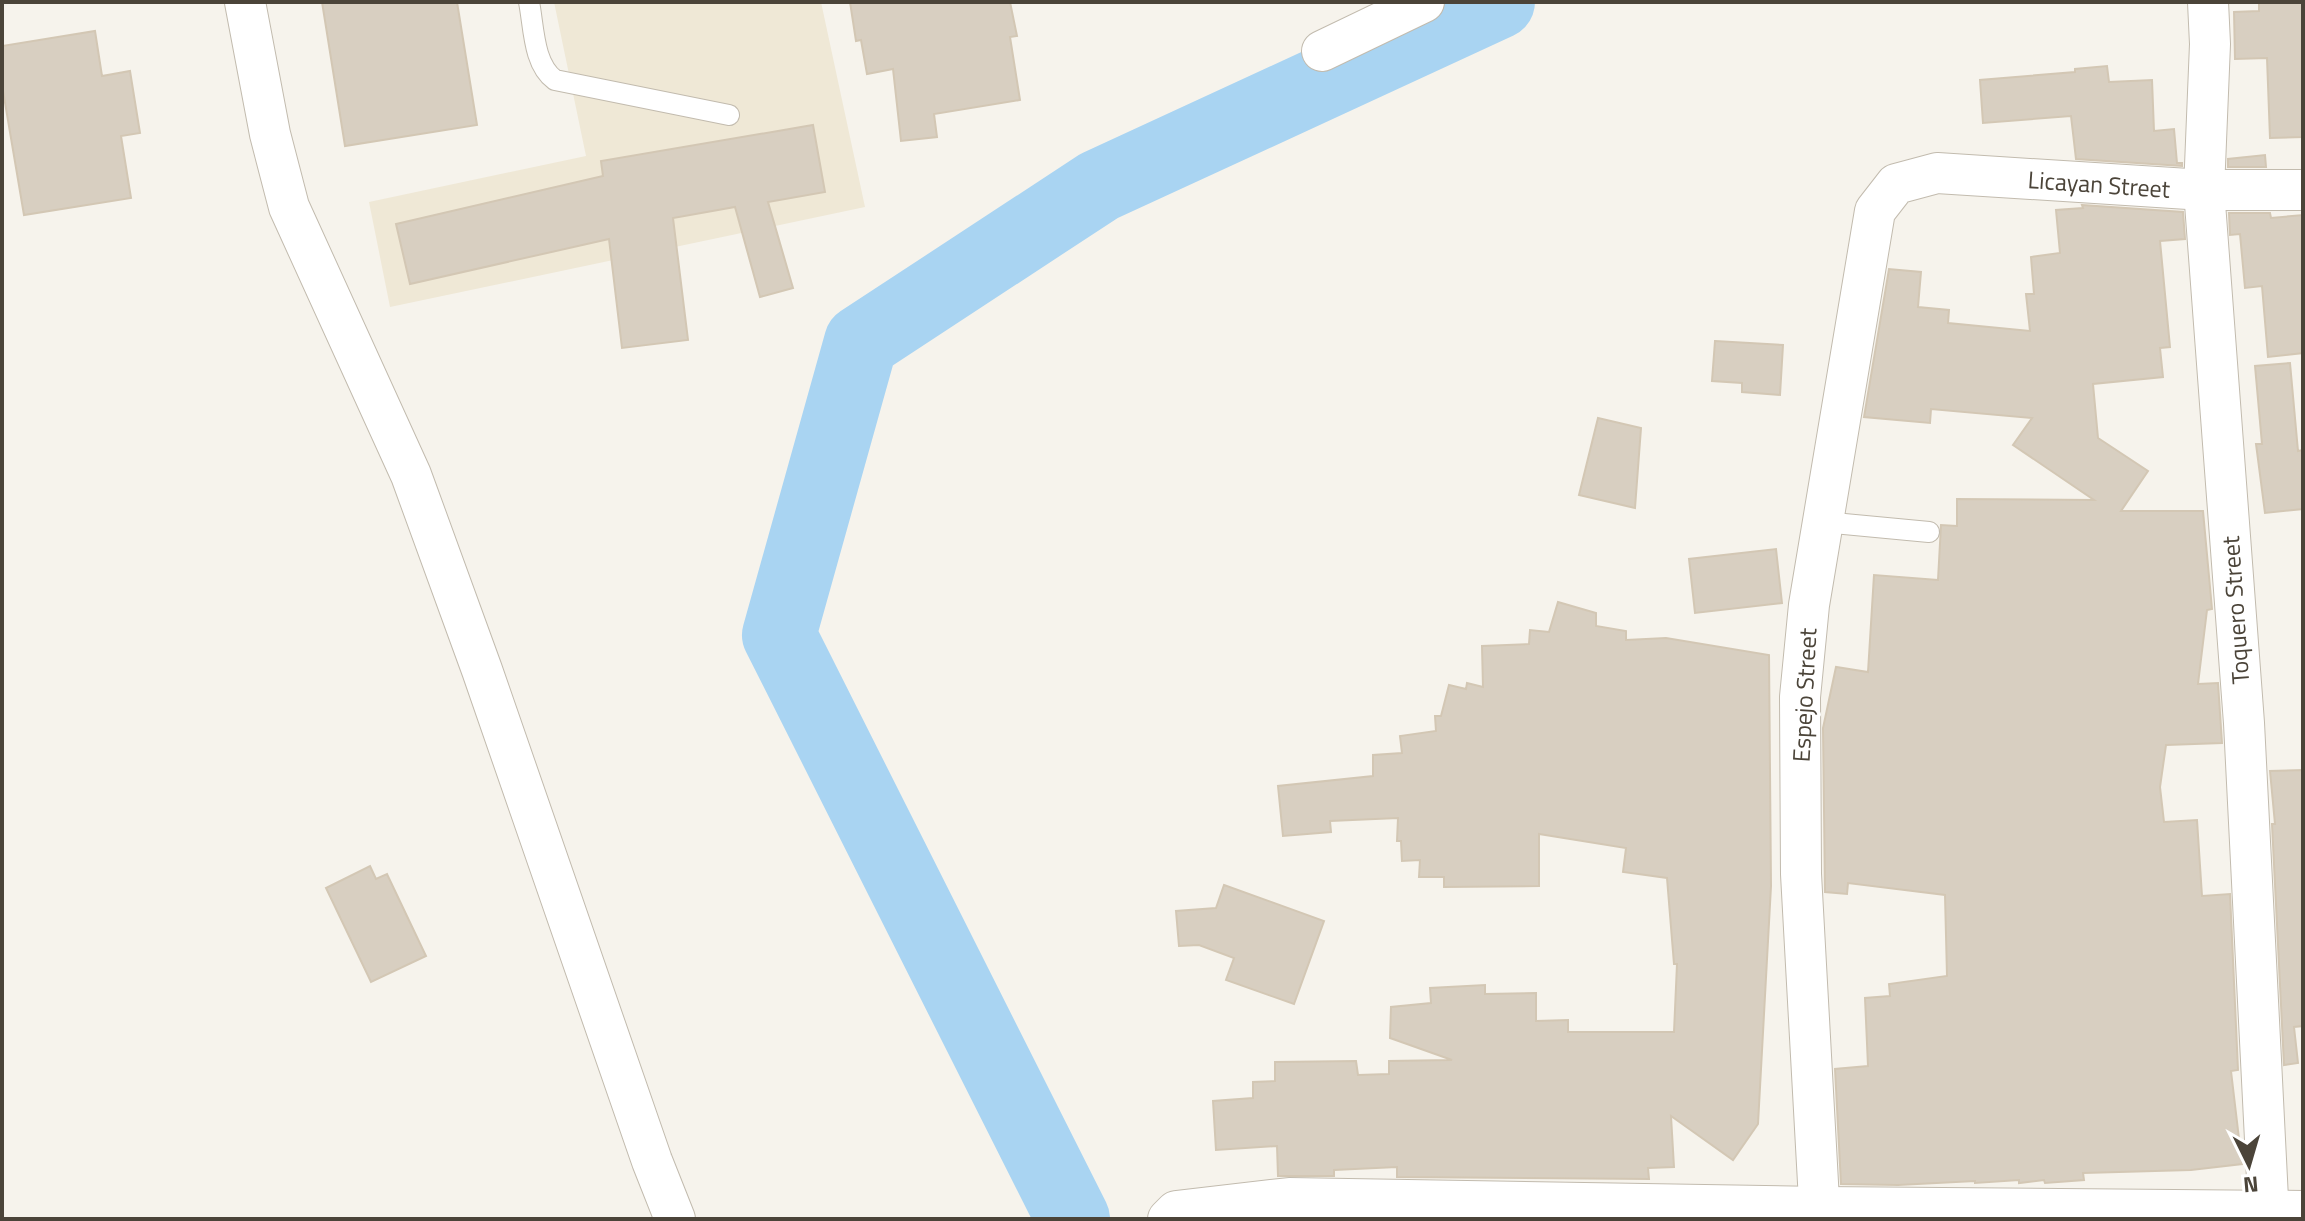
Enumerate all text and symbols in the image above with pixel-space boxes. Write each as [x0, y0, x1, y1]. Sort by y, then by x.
street label: Licayan Street [2027, 161, 2172, 207]
street label: Toquero Street [2212, 534, 2258, 685]
street label: Espejo Street [1783, 626, 1826, 763]
north arrow [2209, 1125, 2289, 1205]
text: N [2242, 1167, 2260, 1203]

